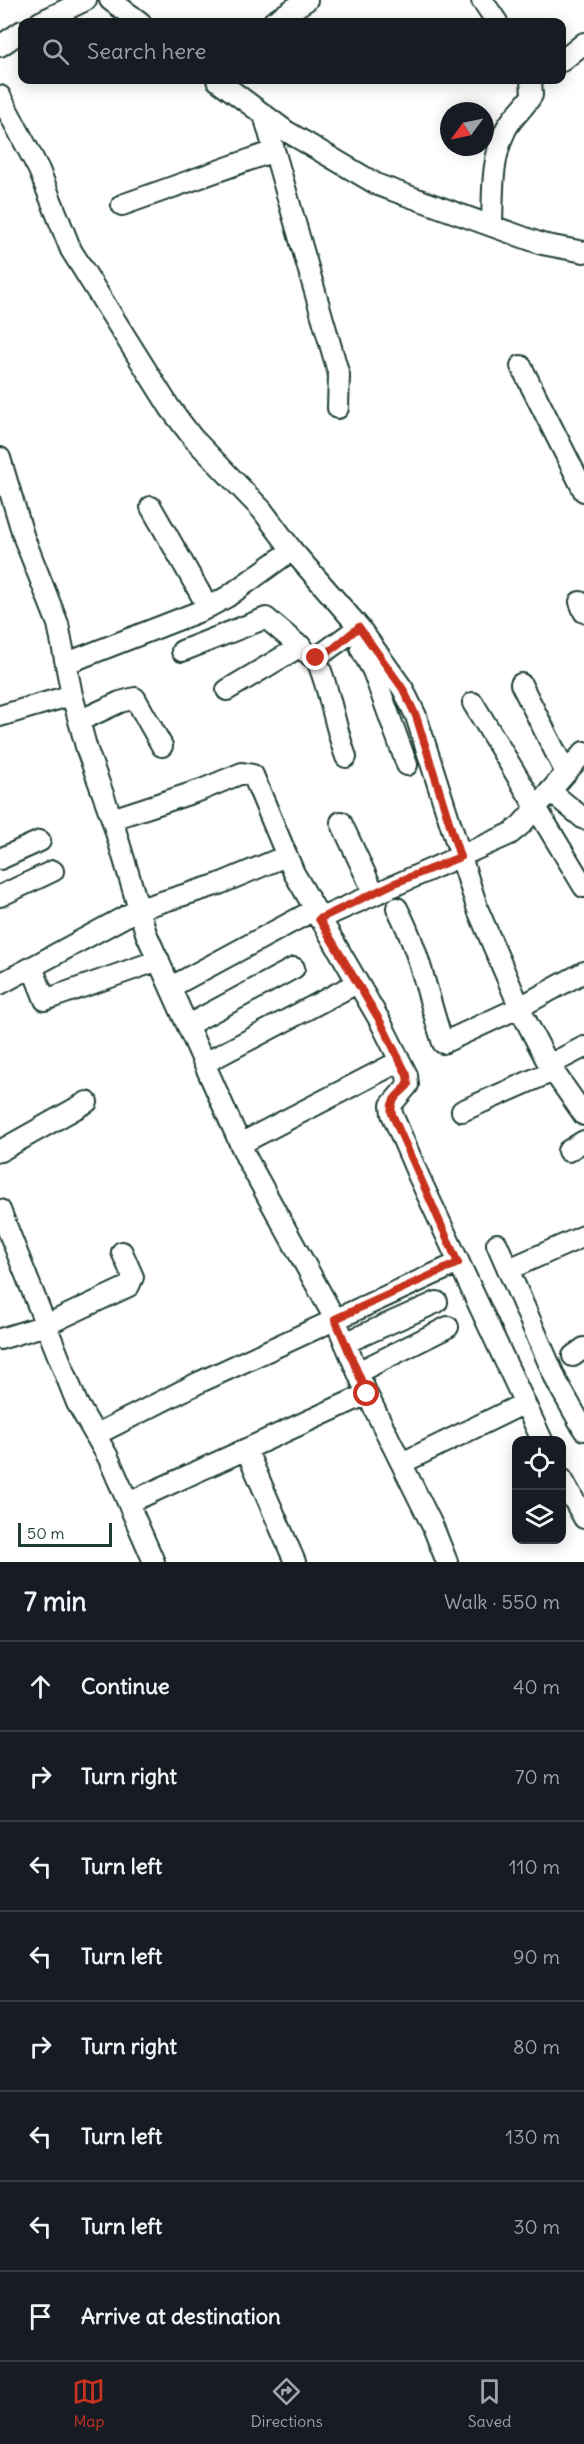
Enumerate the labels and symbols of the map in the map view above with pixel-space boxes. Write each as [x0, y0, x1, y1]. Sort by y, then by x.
north arrow [440, 102, 494, 156]
route end [302, 644, 328, 670]
route start [353, 1380, 379, 1406]
scale bar [18, 1520, 112, 1548]

